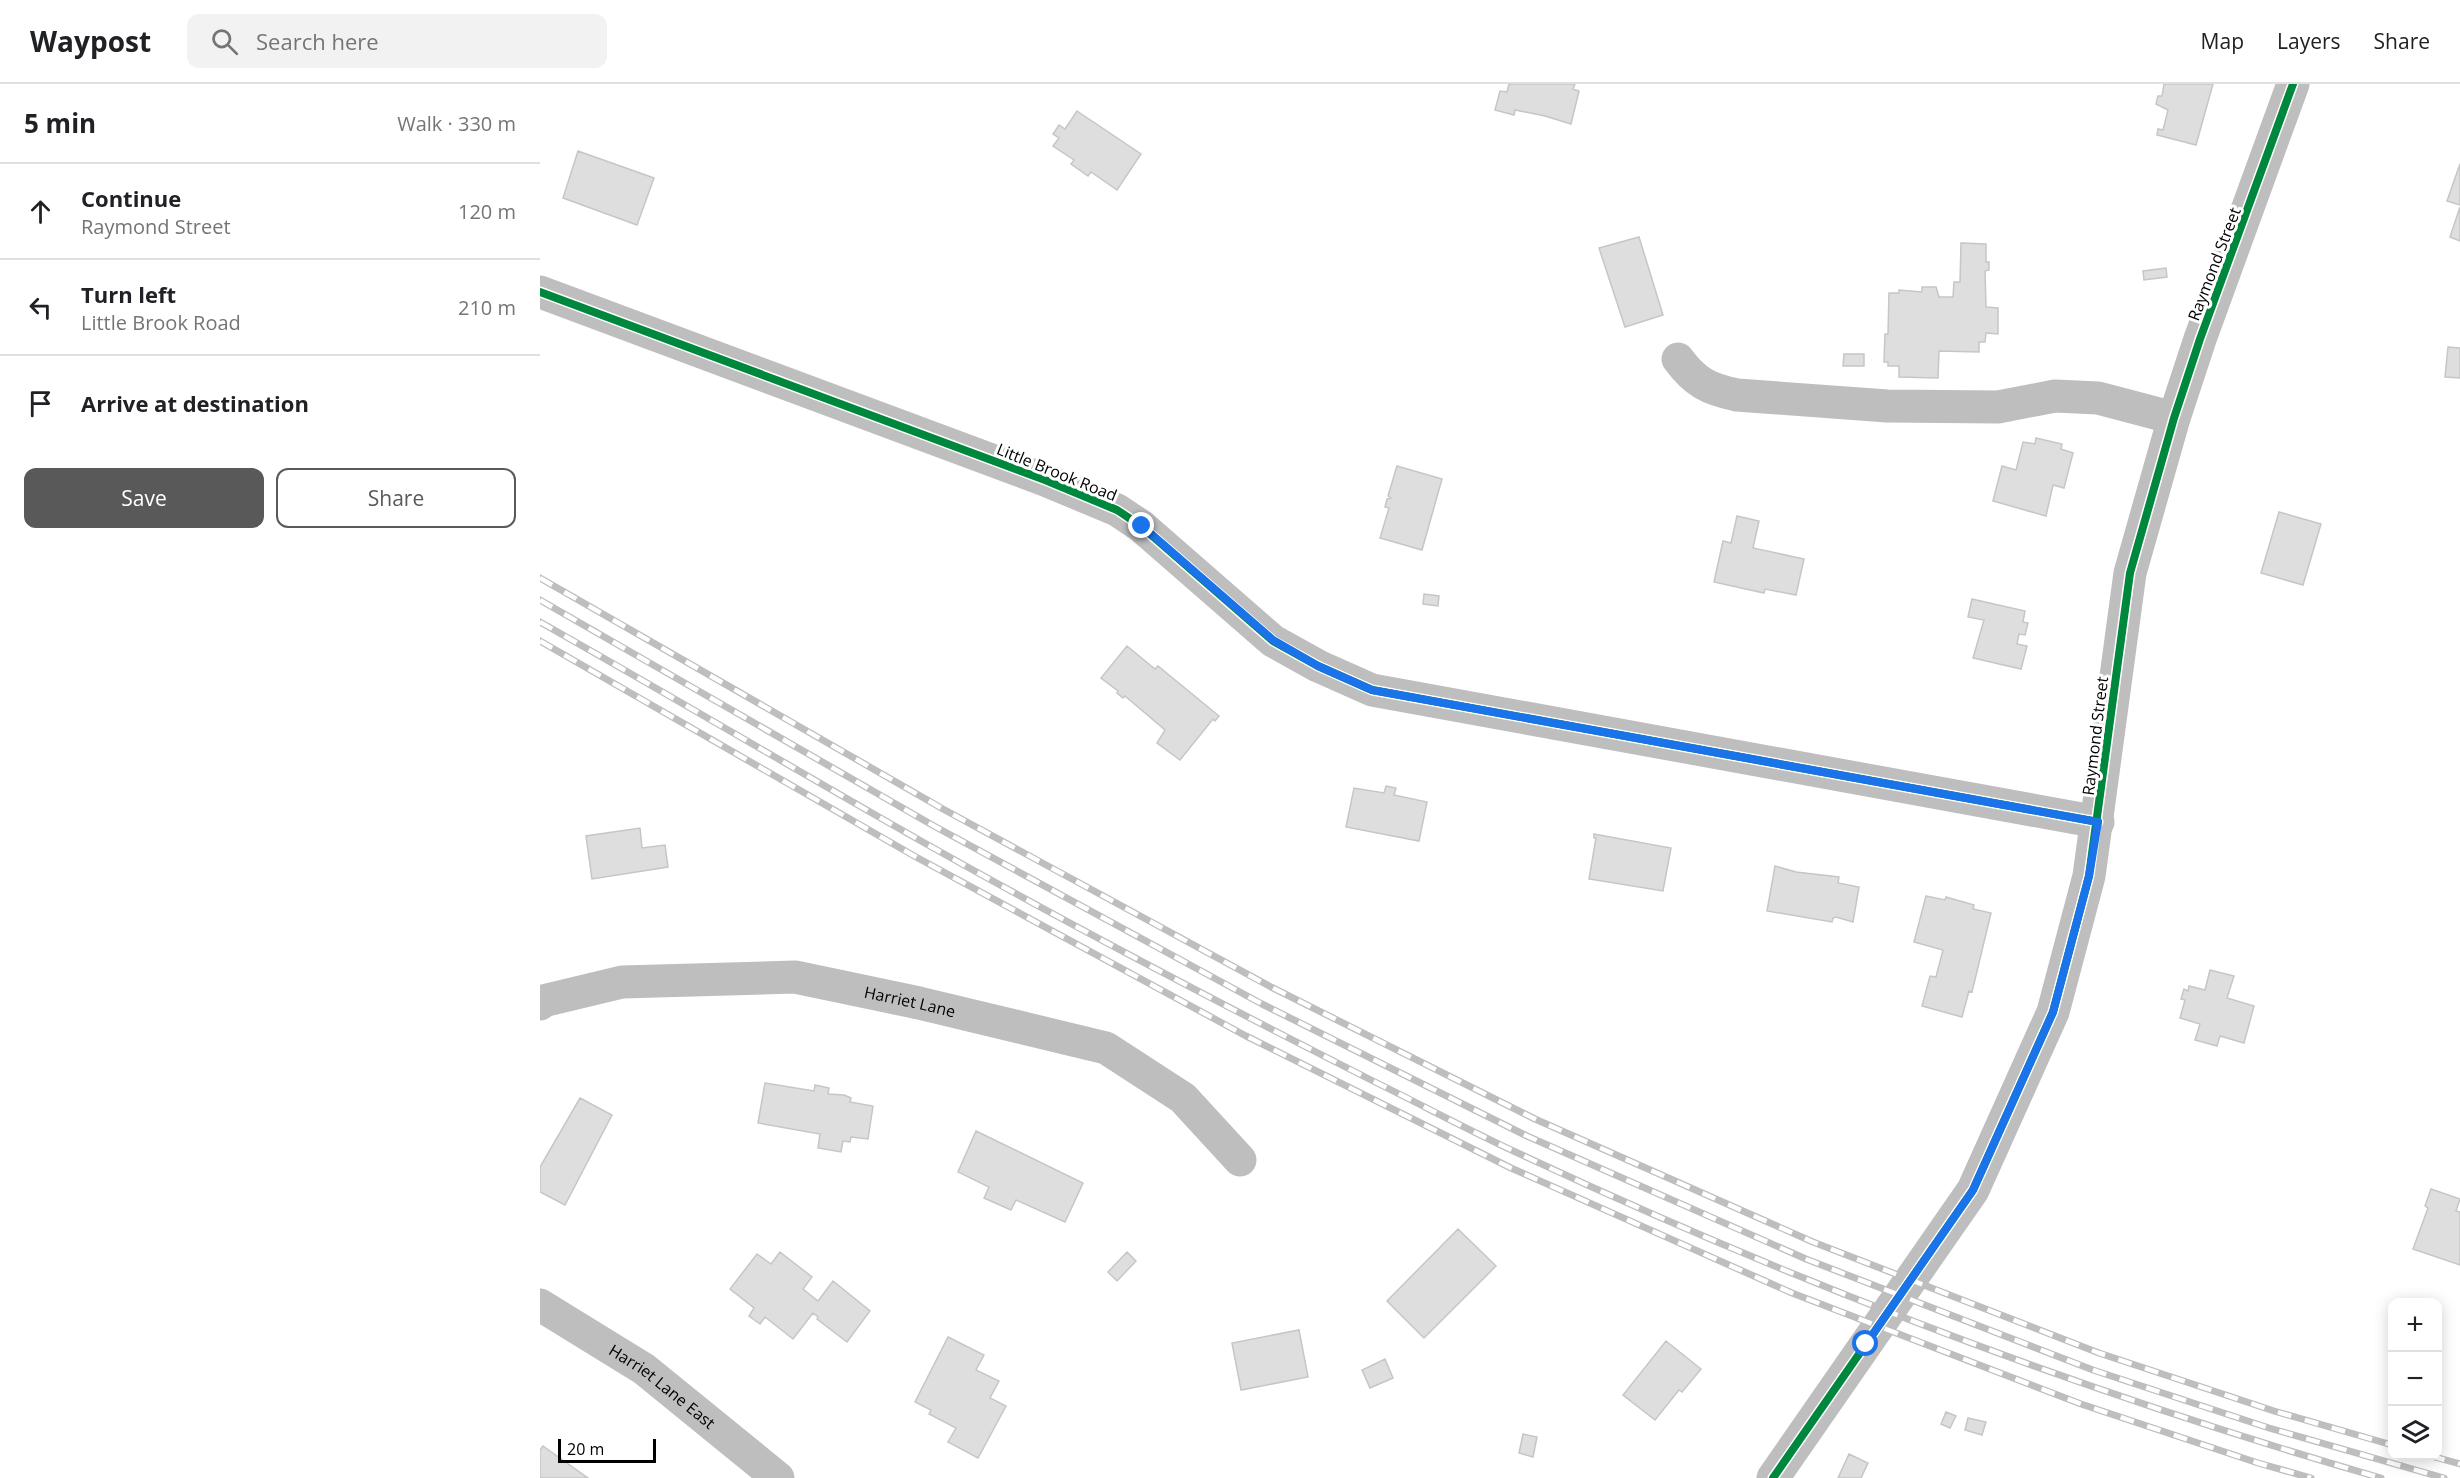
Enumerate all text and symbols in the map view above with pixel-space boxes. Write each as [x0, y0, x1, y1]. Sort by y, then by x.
search box [187, 14, 607, 68]
text: Waypost [30, 22, 151, 60]
icon: search [208, 25, 241, 58]
text: Search here [256, 26, 379, 56]
text: Map [2201, 27, 2244, 55]
text: Layers [2277, 27, 2341, 55]
text: Share [2374, 27, 2430, 55]
text: 5 min [24, 105, 96, 141]
text: Walk · 330 m [397, 110, 516, 137]
text: Continue [81, 183, 181, 213]
icon: ahead [24, 195, 57, 228]
text: 120 m [458, 198, 516, 225]
street label: Raymond Street [2182, 204, 2246, 324]
text: Raymond Street [81, 213, 231, 240]
text: Turn left [81, 279, 176, 309]
icon: left [24, 291, 57, 324]
text: 210 m [458, 294, 516, 321]
text: Little Brook Road [81, 309, 241, 336]
icon: arrive [24, 387, 57, 420]
text: Arrive at destination [81, 388, 309, 418]
street label: Little Brook Road [994, 438, 1120, 506]
button: Save [24, 468, 264, 528]
button: Share [276, 468, 516, 528]
route end [1128, 512, 1154, 538]
street label: Raymond Street [2077, 675, 2113, 797]
street label: Harriet Lane [862, 981, 958, 1022]
map controls [2388, 1298, 2442, 1460]
button: + [2388, 1298, 2442, 1352]
route start [1852, 1330, 1878, 1356]
street label: Harriet Lane East [605, 1339, 720, 1434]
button: − [2388, 1352, 2442, 1406]
button: layers [2388, 1406, 2442, 1460]
scale bar [558, 1436, 656, 1464]
text: 20 m [567, 1438, 604, 1460]

